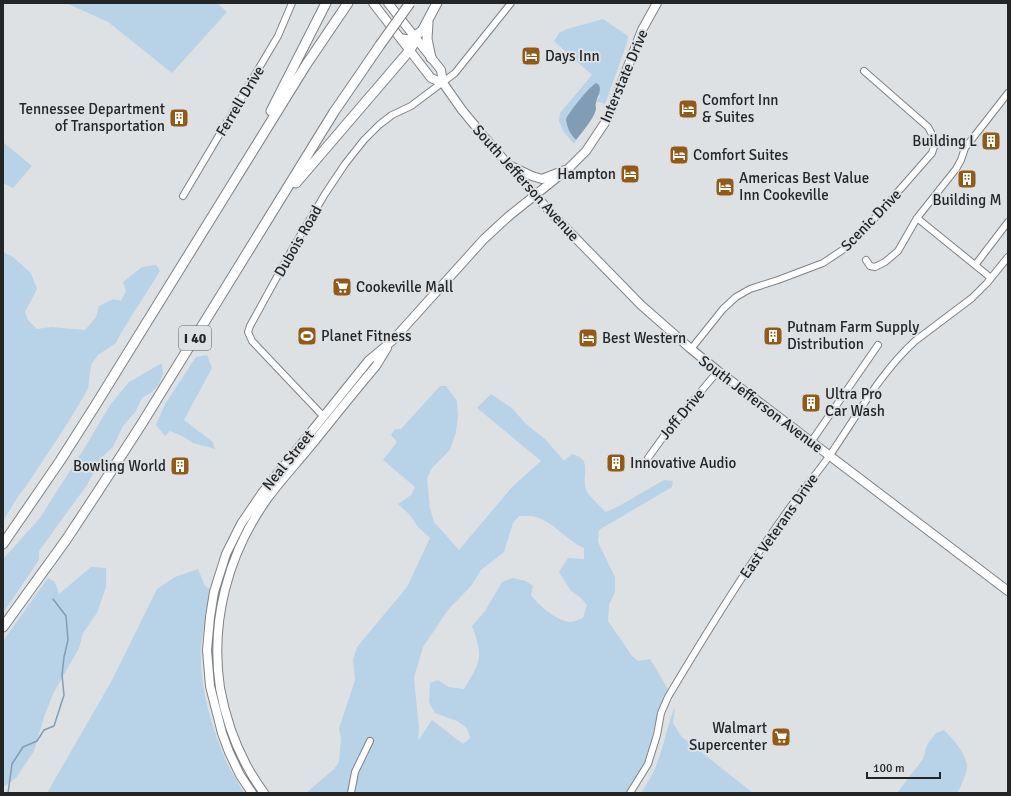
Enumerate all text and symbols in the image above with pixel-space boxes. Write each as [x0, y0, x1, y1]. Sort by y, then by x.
street label: Interstate Drive [596, 27, 652, 125]
hotel icon: Days Inn [520, 45, 542, 67]
place label: Days Inn [545, 47, 600, 65]
street label: Ferrell Drive [212, 63, 268, 139]
place label: Comfort Inn & Suites [702, 91, 779, 126]
hotel icon: Comfort Inn & Suites [677, 98, 699, 120]
place label: Tennessee Department of Transportation [19, 100, 165, 135]
building icon: Tennessee Department of Transportation [168, 107, 190, 129]
street label: South Jefferson Avenue [469, 121, 583, 245]
building icon: Building L [980, 130, 1002, 152]
place label: Building L [912, 132, 977, 150]
hotel icon: Comfort Suites [668, 144, 690, 166]
place label: Comfort Suites [693, 146, 789, 164]
hotel icon: Hampton [619, 163, 641, 185]
place label: Hampton [557, 165, 616, 183]
building icon: Building M [956, 168, 978, 190]
place label: Americas Best Value Inn Cookeville [739, 169, 869, 204]
hotel icon: Americas Best Value Inn Cookeville [714, 176, 736, 198]
street label: Scenic Drive [837, 185, 905, 255]
place label: Building M [932, 191, 1002, 209]
street label: Dubois Road [270, 202, 326, 280]
supermarket icon: Cookeville Mall [331, 276, 353, 298]
place label: Cookeville Mall [356, 278, 453, 296]
place label: Putnam Farm Supply Distribution [787, 318, 919, 353]
sports icon: Planet Fitness [296, 325, 318, 347]
building icon: Putnam Farm Supply Distribution [762, 325, 784, 347]
road number: I 40 [179, 326, 211, 350]
place label: Planet Fitness [321, 327, 412, 345]
hotel icon: Best Western [577, 327, 599, 349]
place label: Best Western [602, 329, 686, 347]
street label: South Jefferson Avenue [695, 352, 827, 456]
street label: Joff Drive [656, 385, 708, 443]
place label: Ultra Pro Car Wash [825, 385, 885, 420]
building icon: Ultra Pro Car Wash [800, 392, 822, 414]
street label: Neal Street [258, 426, 318, 494]
building icon: Innovative Audio [605, 452, 627, 474]
place label: Innovative Audio [630, 454, 737, 472]
building icon: Bowling World [169, 455, 191, 477]
place label: Bowling World [73, 457, 166, 475]
street label: East Veterans Drive [736, 470, 822, 582]
place label: Walmart Supercenter [689, 719, 767, 754]
supermarket icon: Walmart Supercenter [770, 726, 792, 748]
scale bar [867, 754, 940, 780]
text: 100 m [873, 761, 905, 776]

